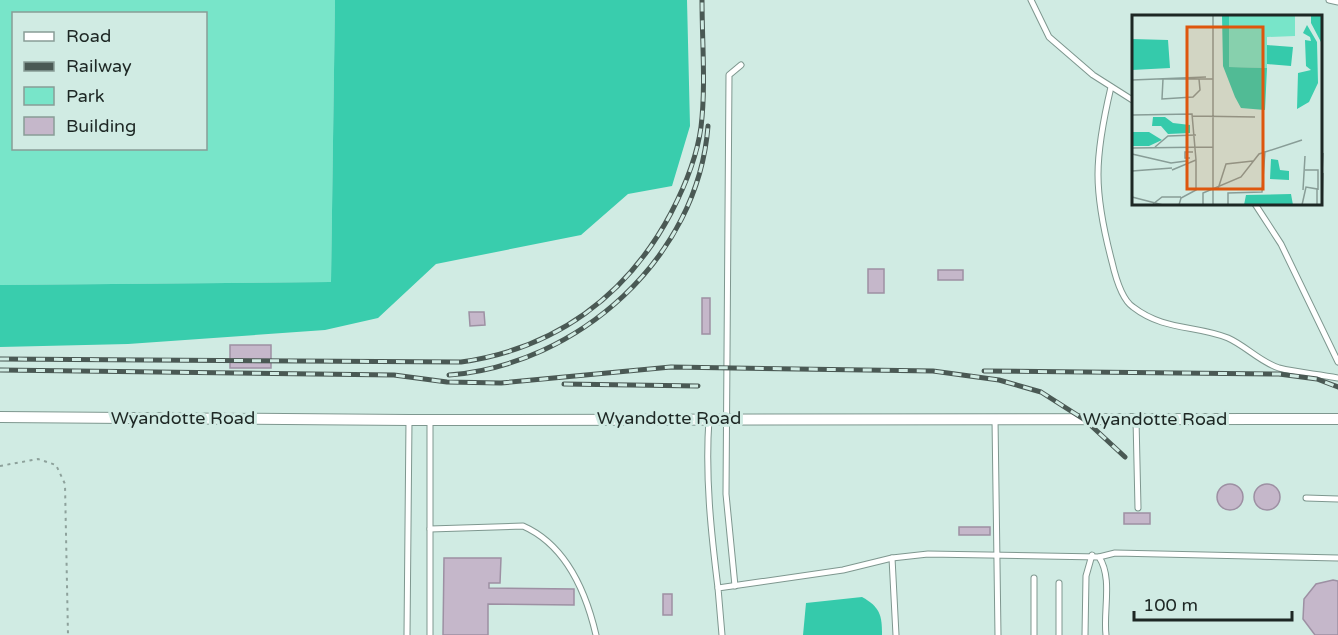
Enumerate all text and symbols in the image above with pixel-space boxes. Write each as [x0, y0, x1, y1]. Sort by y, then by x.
legend [12, 12, 207, 150]
inset map [1132, 15, 1323, 206]
text: Road [66, 25, 111, 47]
text: Railway [66, 55, 132, 77]
text: Park [66, 85, 105, 107]
text: Building [66, 115, 136, 137]
street label: Wyandotte Road [111, 407, 255, 429]
street label: Wyandotte Road [597, 407, 741, 429]
street label: Wyandotte Road [1083, 408, 1227, 430]
scale bar [1134, 584, 1292, 622]
text: 100 m [1143, 594, 1198, 616]

